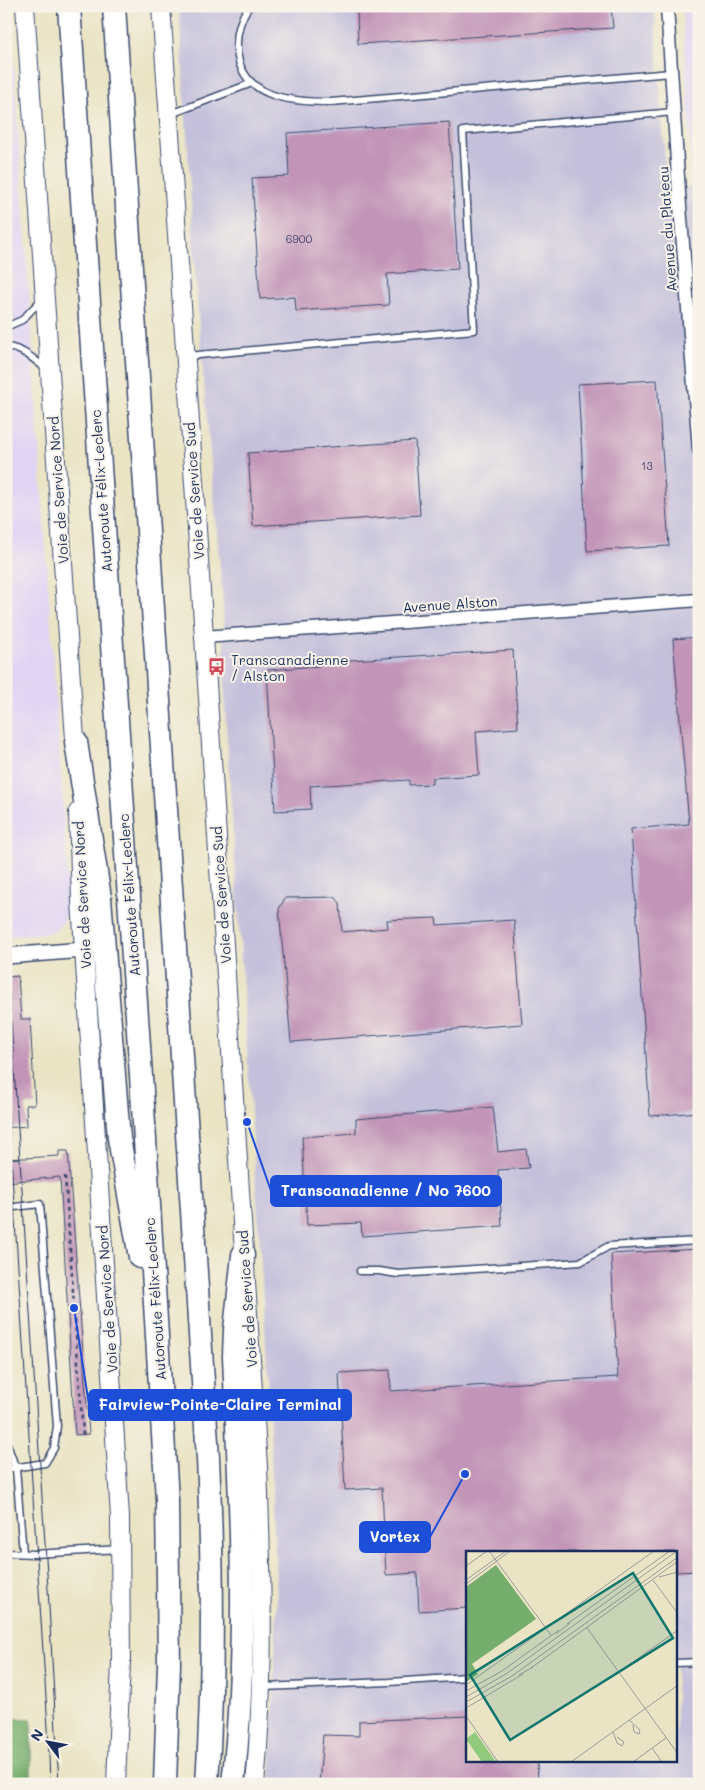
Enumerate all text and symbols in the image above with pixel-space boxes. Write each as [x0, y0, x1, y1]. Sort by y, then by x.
street label: Avenue du Plateau [653, 166, 681, 292]
house number: 6900 [286, 231, 313, 246]
street label: Autoroute Félix-Leclerc [86, 409, 116, 573]
street label: Voie de Service Nord [43, 415, 73, 564]
street label: Voie de Service Sud [180, 421, 208, 560]
house number: 13 [641, 458, 653, 473]
street label: Avenue Alston [402, 591, 498, 617]
place label: Transcanadienne / Alston [231, 650, 349, 685]
bus stop icon: Transcanadienne / Alston [207, 657, 227, 677]
street label: Autoroute Félix-Leclerc [114, 813, 144, 977]
street label: Voie de Service Nord [69, 821, 95, 969]
street label: Voie de Service Sud [207, 825, 235, 964]
callout: Transcanadienne / No 7600 [271, 1176, 501, 1206]
text: Transcanadienne / No 7600 [281, 1180, 491, 1200]
street label: Autoroute Félix-Leclerc [140, 1217, 170, 1381]
street label: Voie de Service Nord [92, 1224, 122, 1373]
street label: Voie de Service Sud [233, 1229, 261, 1368]
callout: Fairview-Pointe-Claire Terminal [89, 1390, 351, 1420]
text: Fairview-Pointe-Claire Terminal [99, 1394, 341, 1414]
callout: Vortex [360, 1522, 430, 1552]
text: Vortex [370, 1526, 420, 1546]
inset map [466, 1551, 678, 1762]
north arrow [22, 1718, 72, 1768]
text: N [26, 1725, 47, 1744]

